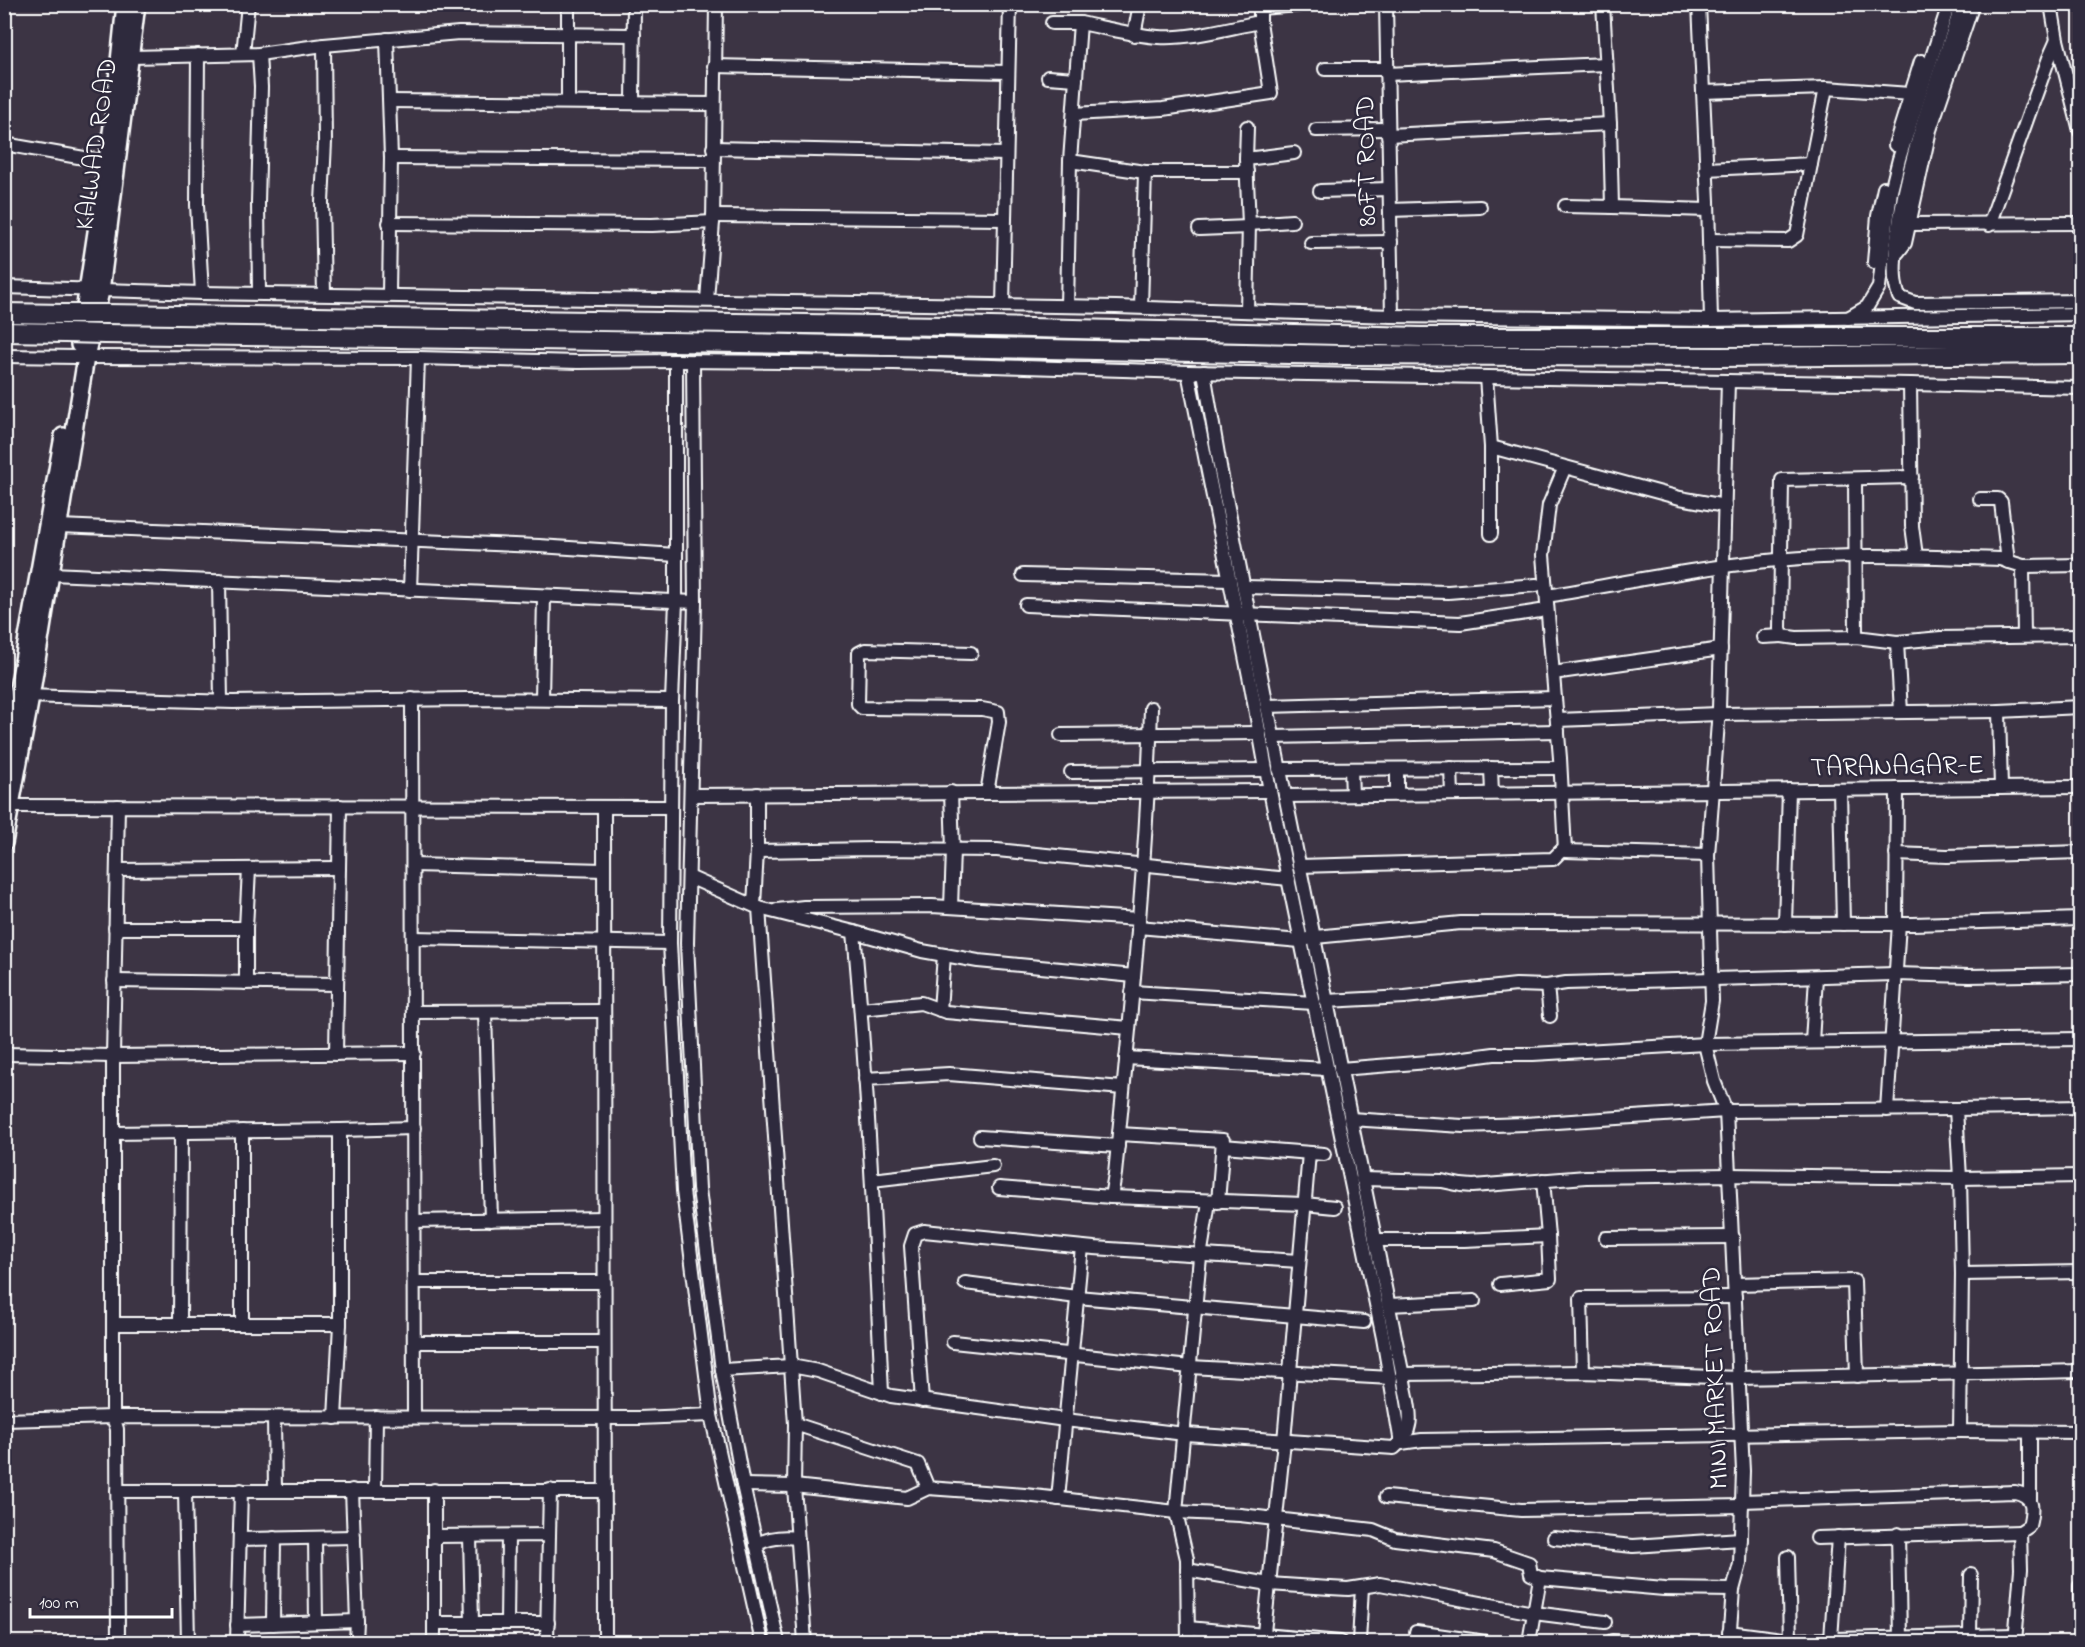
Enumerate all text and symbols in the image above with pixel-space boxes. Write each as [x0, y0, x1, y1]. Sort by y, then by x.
street label: KALWAD ROAD [66, 56, 129, 233]
street label: 80FT ROAD [1347, 95, 1388, 227]
street label: TARANAGAR-E [1810, 746, 1984, 789]
street label: MINI MARKET ROAD [1693, 1266, 1740, 1490]
scale bar [30, 1581, 172, 1619]
text: 100 m [39, 1591, 79, 1617]

